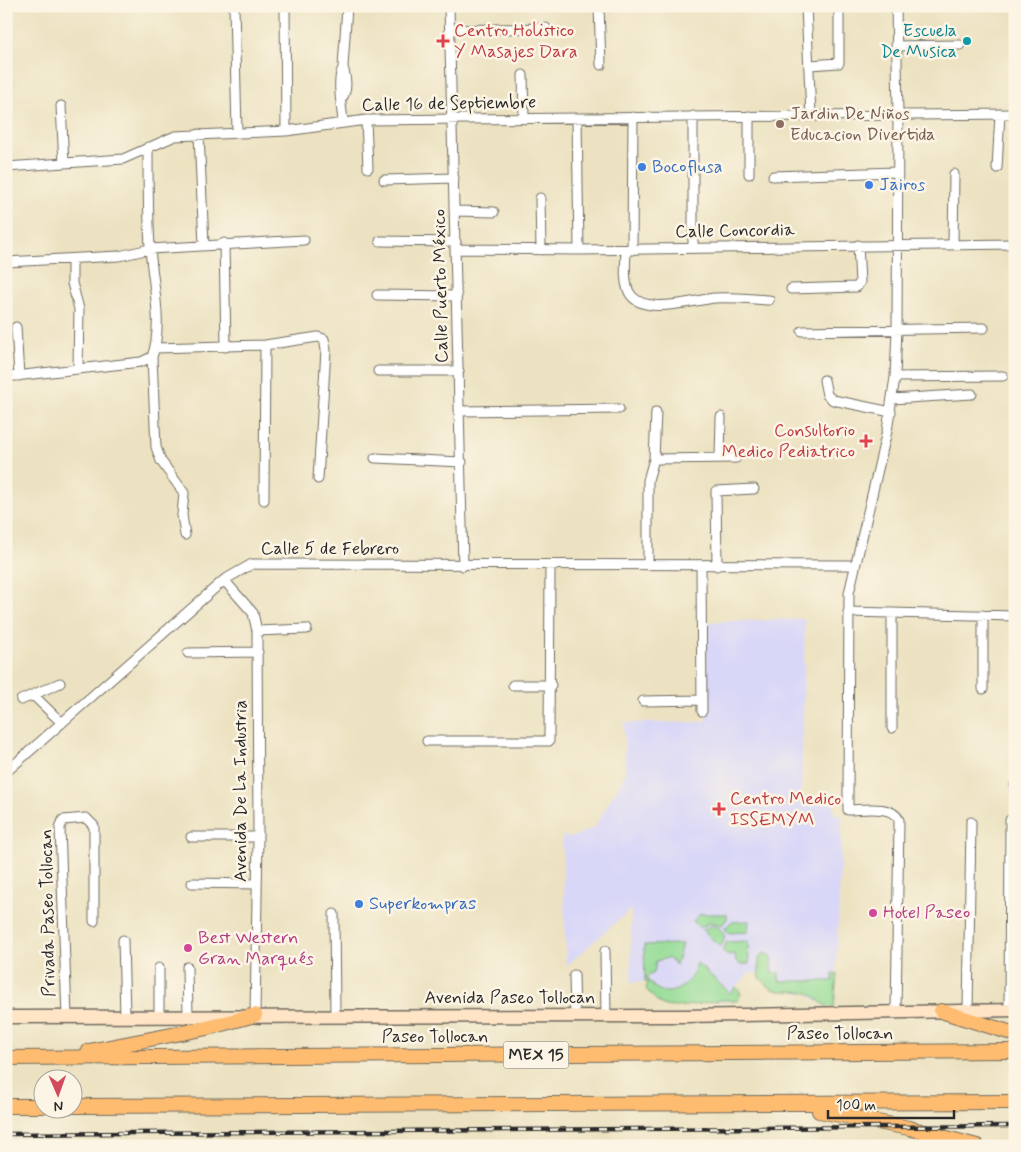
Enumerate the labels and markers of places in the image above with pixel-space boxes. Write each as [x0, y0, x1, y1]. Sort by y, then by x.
place label: Centro Holistico Y Masajes Dara [454, 19, 578, 64]
place label: Escuela De Musica [881, 19, 957, 64]
marker: Centro Holistico Y Masajes Dara [436, 34, 450, 48]
marker: Escuela De Musica [961, 35, 973, 47]
place label: Jardin De Niños Educacion Divertida [790, 102, 935, 147]
marker: Jardin De Niños Educacion Divertida [774, 118, 786, 130]
place label: Bocoflusa [652, 155, 723, 179]
marker: Bocoflusa [636, 161, 648, 173]
place label: Jairos [879, 173, 925, 197]
marker: Jairos [863, 179, 875, 191]
place label: Consultorio Medico Pediatrico [722, 419, 855, 464]
marker: Consultorio Medico Pediatrico [859, 434, 873, 448]
place label: Centro Medico ISSEMYM [730, 787, 841, 832]
marker: Centro Medico ISSEMYM [712, 802, 726, 816]
place label: Superkompras [369, 892, 476, 916]
marker: Superkompras [353, 898, 365, 910]
place label: Hotel Paseo [883, 901, 970, 925]
marker: Hotel Paseo [867, 907, 879, 919]
place label: Best Western Gran Marqués [198, 926, 314, 971]
marker: Best Western Gran Marqués [182, 942, 194, 954]

